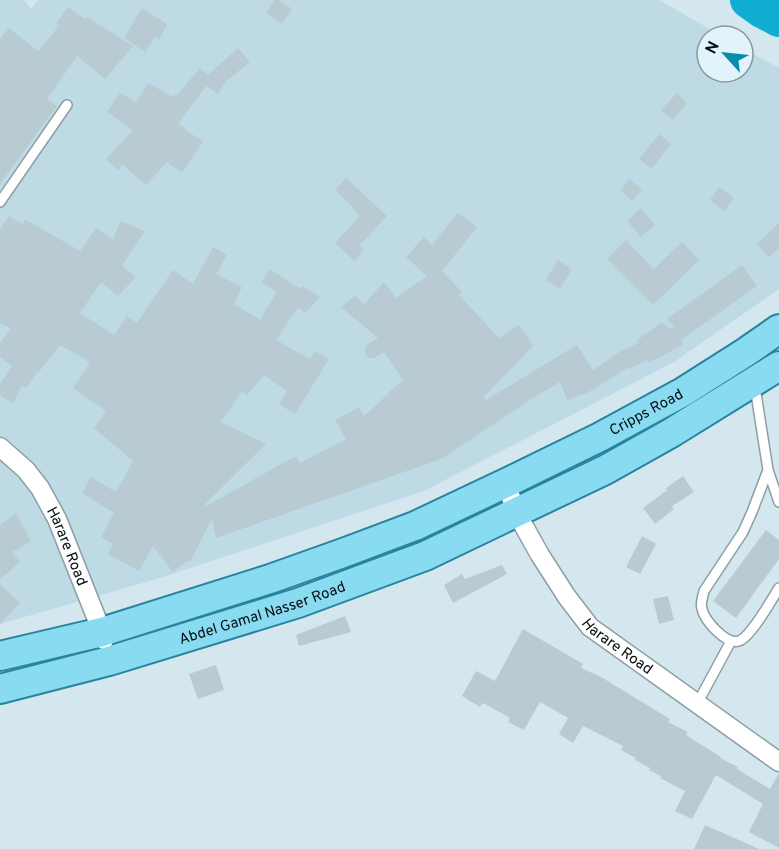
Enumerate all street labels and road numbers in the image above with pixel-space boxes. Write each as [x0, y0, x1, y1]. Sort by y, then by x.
street label: Cripps Road [606, 386, 687, 441]
street label: Harare Road [41, 504, 91, 589]
street label: Abdel Gamal Nasser Road [177, 578, 348, 650]
street label: Harare Road [576, 615, 656, 680]

